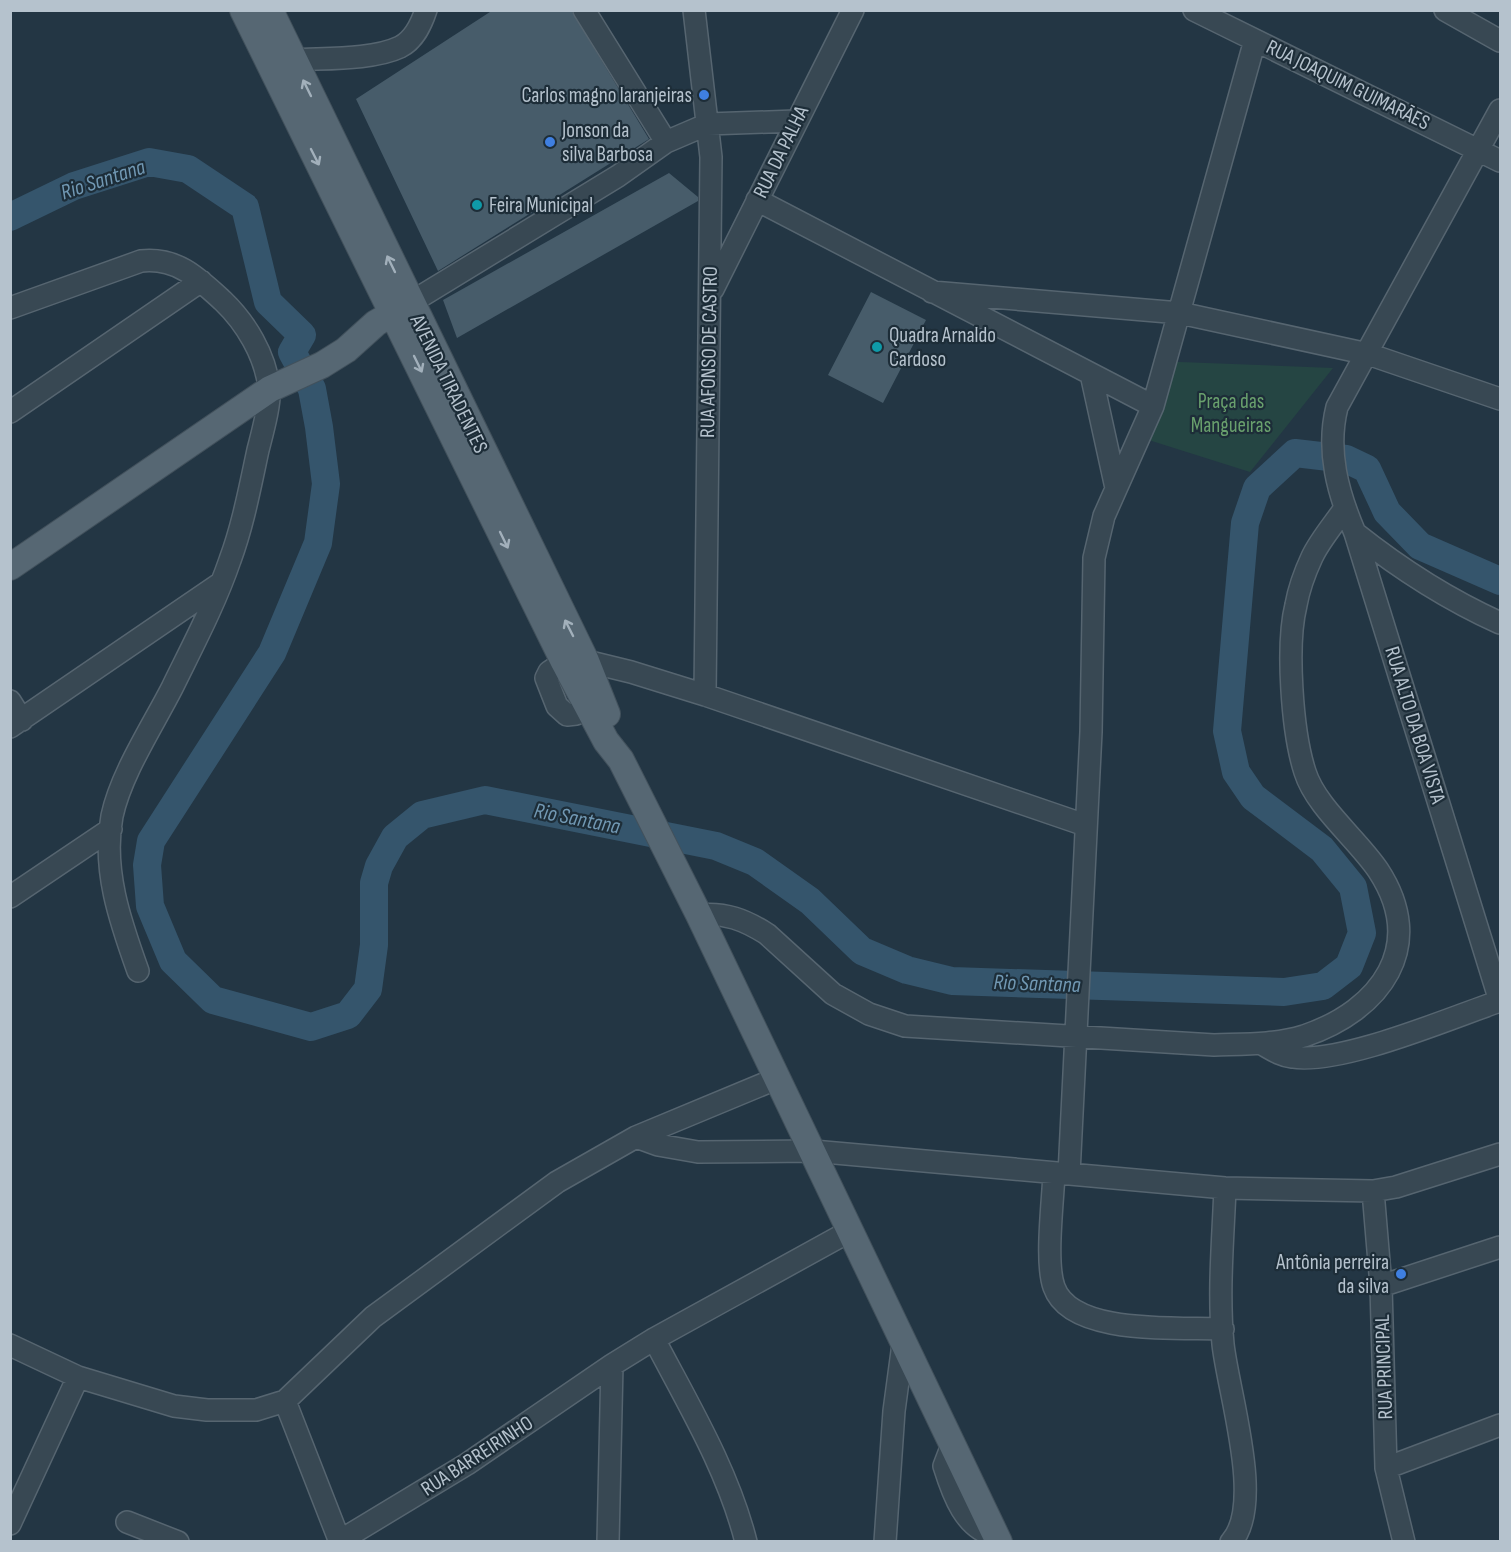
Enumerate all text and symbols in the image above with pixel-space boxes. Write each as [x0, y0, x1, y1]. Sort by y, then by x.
street label: RUA JOAQUIM GUIMARÃES [1262, 35, 1434, 135]
one-way arrow [301, 79, 313, 97]
place label: Carlos magno laranjeiras [521, 83, 692, 108]
marker: Carlos magno laranjeiras [697, 88, 711, 102]
street label: RUA DA PALHA [748, 101, 814, 202]
place label: Jonson da silva Barbosa [561, 118, 653, 167]
marker: Jonson da silva Barbosa [543, 135, 557, 149]
one-way arrow [310, 148, 322, 166]
water label: Rio Santana [57, 154, 149, 206]
place label: Feira Municipal [489, 193, 593, 218]
marker: Feira Municipal [470, 198, 484, 212]
one-way arrow [385, 255, 397, 273]
street label: RUA AFONSO DE CASTRO [695, 266, 723, 438]
street label: AVENIDA TIRADENTES [404, 310, 493, 457]
place label: Quadra Arnaldo Cardoso [889, 323, 996, 372]
marker: Quadra Arnaldo Cardoso [870, 340, 884, 354]
one-way arrow [413, 355, 425, 373]
park label: Praça das Mangueiras [1191, 389, 1271, 438]
one-way arrow [499, 530, 510, 548]
one-way arrow [563, 619, 574, 637]
street label: RUA ALTO DA BOA VISTA [1379, 643, 1451, 808]
water label: Rio Santana [532, 797, 622, 841]
water label: Rio Santana [993, 969, 1081, 999]
place label: Antônia perreira da silva [1275, 1250, 1389, 1299]
marker: Antônia perreira da silva [1394, 1267, 1408, 1281]
street label: RUA PRINCIPAL [1370, 1314, 1398, 1420]
street label: RUA BARREIRINHO [416, 1411, 538, 1501]

